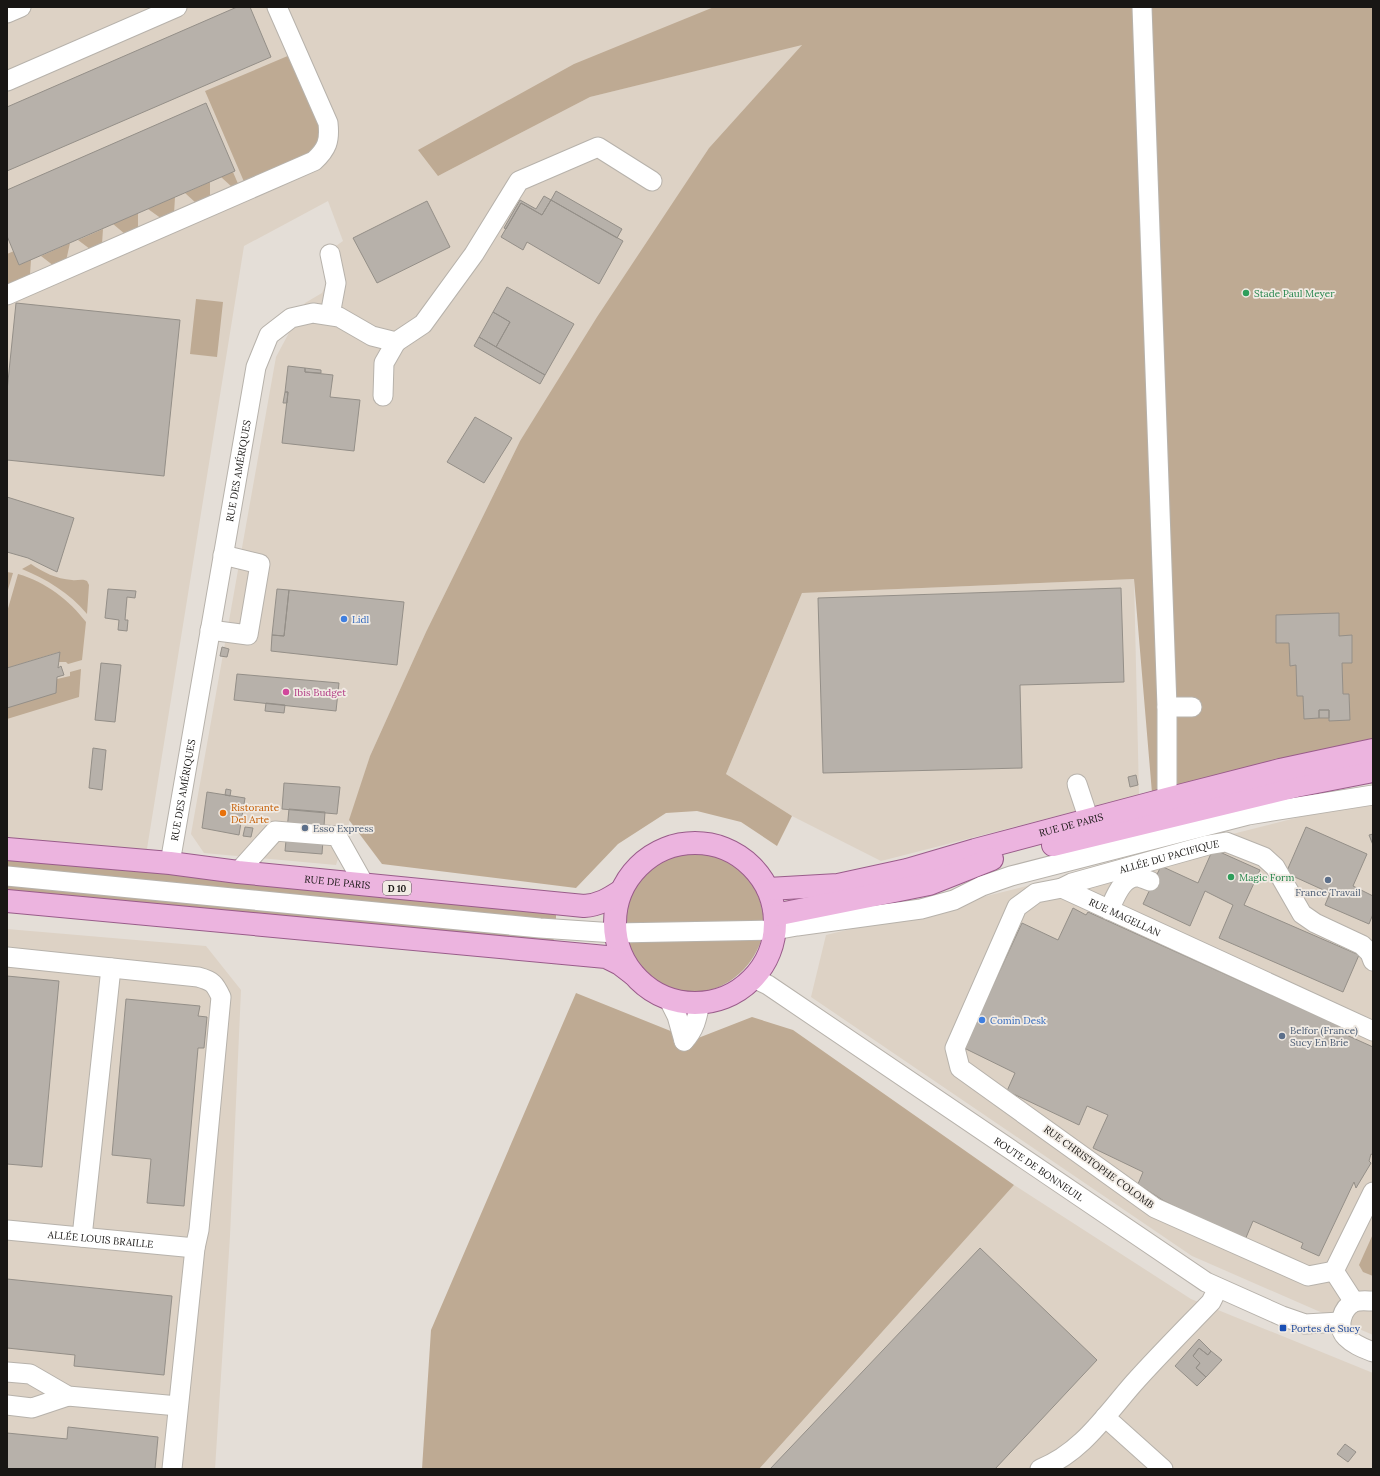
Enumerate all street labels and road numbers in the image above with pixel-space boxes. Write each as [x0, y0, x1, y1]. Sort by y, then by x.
street label: RUE DES AMÉRIQUES [223, 419, 253, 523]
street label: RUE DES AMÉRIQUES [167, 738, 198, 842]
street label: RUE DE PARIS [1037, 810, 1105, 839]
street label: ALLÉE DU PACIFIQUE [1117, 837, 1220, 876]
street label: RUE DE PARIS [304, 872, 371, 891]
road number: D 10 [383, 881, 411, 895]
street label: RUE MAGELLAN [1087, 895, 1163, 939]
street label: RUE CHRISTOPHE COLOMB [1041, 1123, 1157, 1211]
street label: ROUTE DE BONNEUIL [992, 1134, 1086, 1204]
street label: ALLÉE LOUIS BRAILLE [46, 1227, 154, 1250]

